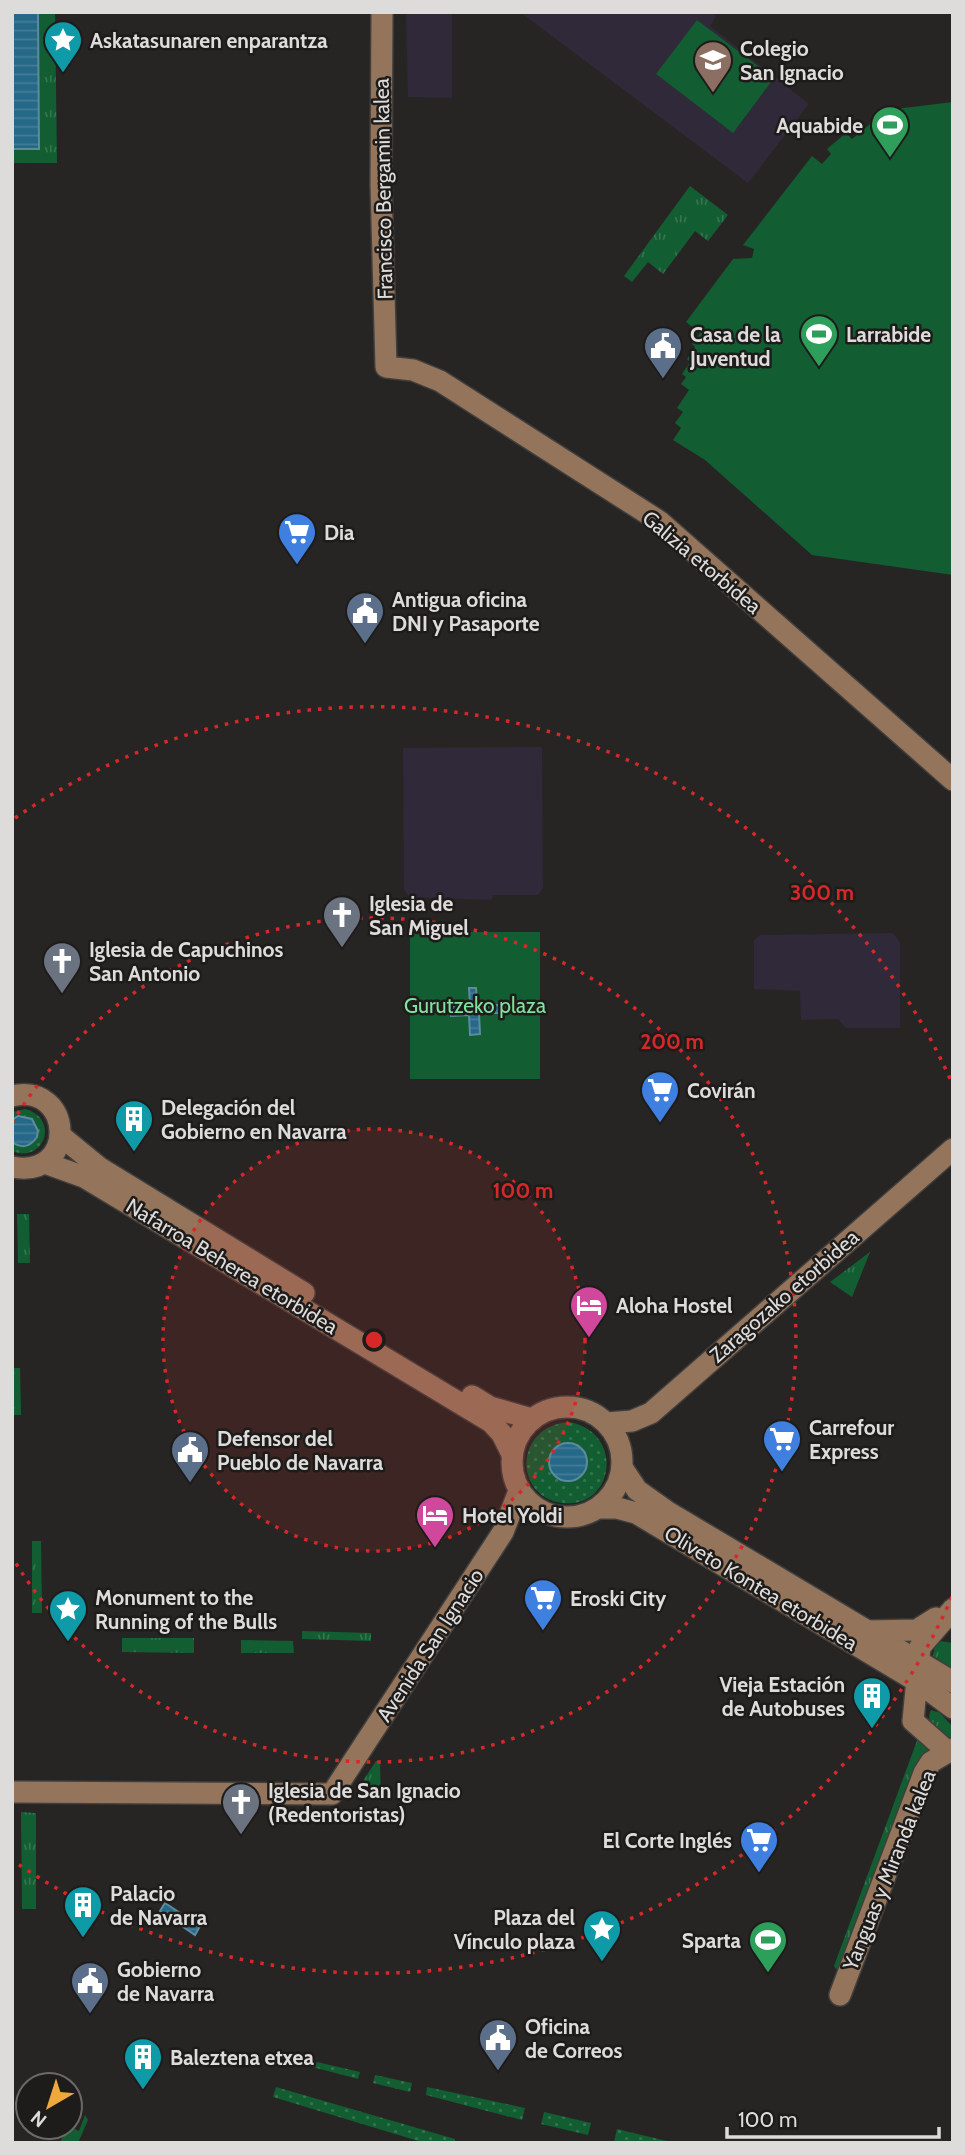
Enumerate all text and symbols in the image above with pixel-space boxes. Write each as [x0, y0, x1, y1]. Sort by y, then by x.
place icon: Askatasunaren enparantza [42, 19, 84, 74]
place label: Askatasunaren enparantza [90, 28, 328, 53]
place label: Colegio San Ignacio [740, 36, 844, 85]
school or university icon: Colegio San Ignacio [692, 39, 734, 94]
street label: Francisco Bergamin kalea [369, 78, 397, 300]
sports icon: Aquabide [869, 104, 911, 159]
place label: Aquabide [776, 113, 863, 138]
sports icon: Larrabide [798, 313, 840, 368]
place label: Casa de la Juventud [689, 322, 781, 371]
place label: Larrabide [846, 322, 931, 347]
public building icon: Casa de la Juventud [642, 325, 684, 380]
street label: Galizia etorbidea [638, 505, 766, 619]
supermarket icon: Dia [276, 511, 318, 566]
place label: Dia [324, 520, 355, 545]
place label: Antigua oficina DNI y Pasaporte [392, 587, 540, 636]
public building icon: Antigua oficina DNI y Pasaporte [344, 590, 386, 645]
text: 300 m [790, 880, 854, 905]
place label: Iglesia de San Miguel [369, 891, 469, 940]
church icon: Iglesia de San Miguel [321, 894, 363, 949]
place label: Iglesia de Capuchinos San Antonio [89, 937, 284, 986]
church icon: Iglesia de Capuchinos San Antonio [41, 940, 83, 995]
park label: Gurutzeko plaza [404, 993, 546, 1018]
text: 200 m [640, 1029, 704, 1054]
supermarket icon: Covirán [639, 1069, 681, 1124]
place label: Covirán [687, 1078, 756, 1103]
place label: Delegación del Gobierno en Navarra [161, 1095, 347, 1144]
building icon: Delegación del Gobierno en Navarra [113, 1098, 155, 1153]
text: 100 m [493, 1178, 553, 1203]
street label: Nafarroa Beherea etorbidea [122, 1193, 342, 1339]
street label: Zaragozako etorbidea [704, 1224, 864, 1368]
hotel icon: Aloha Hostel [568, 1284, 610, 1339]
place label: Aloha Hostel [616, 1293, 733, 1318]
centre of rings [362, 1328, 386, 1352]
place label: Carrefour Express [809, 1415, 894, 1464]
supermarket icon: Carrefour Express [761, 1418, 803, 1473]
place label: Defensor del Pueblo de Navarra [217, 1426, 384, 1475]
public building icon: Defensor del Pueblo de Navarra [169, 1429, 211, 1484]
hotel icon: Hotel Yoldi [414, 1494, 456, 1549]
place label: Hotel Yoldi [462, 1503, 563, 1528]
street label: Oliveto Kontea etorbidea [660, 1520, 862, 1656]
street label: Avenida San Ignacio [371, 1564, 489, 1726]
supermarket icon: Eroski City [522, 1577, 564, 1632]
place label: Monument to the Running of the Bulls [95, 1585, 277, 1634]
place label: Eroski City [570, 1586, 667, 1611]
place icon: Monument to the Running of the Bulls [47, 1588, 89, 1643]
place label: Vieja Estación de Autobuses [719, 1672, 845, 1721]
building icon: Vieja Estación de Autobuses [851, 1675, 893, 1730]
street label: Yanguas y Miranda kalea [837, 1766, 941, 1975]
place label: Iglesia de San Ignacio (Redentoristas) [268, 1778, 461, 1827]
church icon: Iglesia de San Ignacio (Redentoristas) [220, 1781, 262, 1836]
supermarket icon: El Corte Inglés [738, 1819, 780, 1874]
place label: El Corte Inglés [603, 1828, 732, 1853]
place label: Palacio de Navarra [110, 1881, 208, 1930]
building icon: Palacio de Navarra [62, 1884, 104, 1939]
place label: Plaza del Vínculo plaza [454, 1905, 576, 1954]
place icon: Plaza del Vínculo plaza [581, 1908, 623, 1963]
sports icon: Sparta [747, 1919, 789, 1974]
place label: Sparta [682, 1928, 742, 1953]
place label: Gobierno de Navarra [117, 1957, 215, 2006]
public building icon: Gobierno de Navarra [69, 1960, 111, 2015]
place label: Oficina de Correos [525, 2014, 623, 2063]
public building icon: Oficina de Correos [477, 2017, 519, 2072]
building icon: Baleztena etxea [122, 2036, 164, 2091]
place label: Baleztena etxea [170, 2045, 314, 2070]
north arrow [14, 2071, 84, 2141]
scale bar [727, 2096, 939, 2140]
text: N [26, 2106, 51, 2132]
text: 100 m [738, 2107, 797, 2132]

